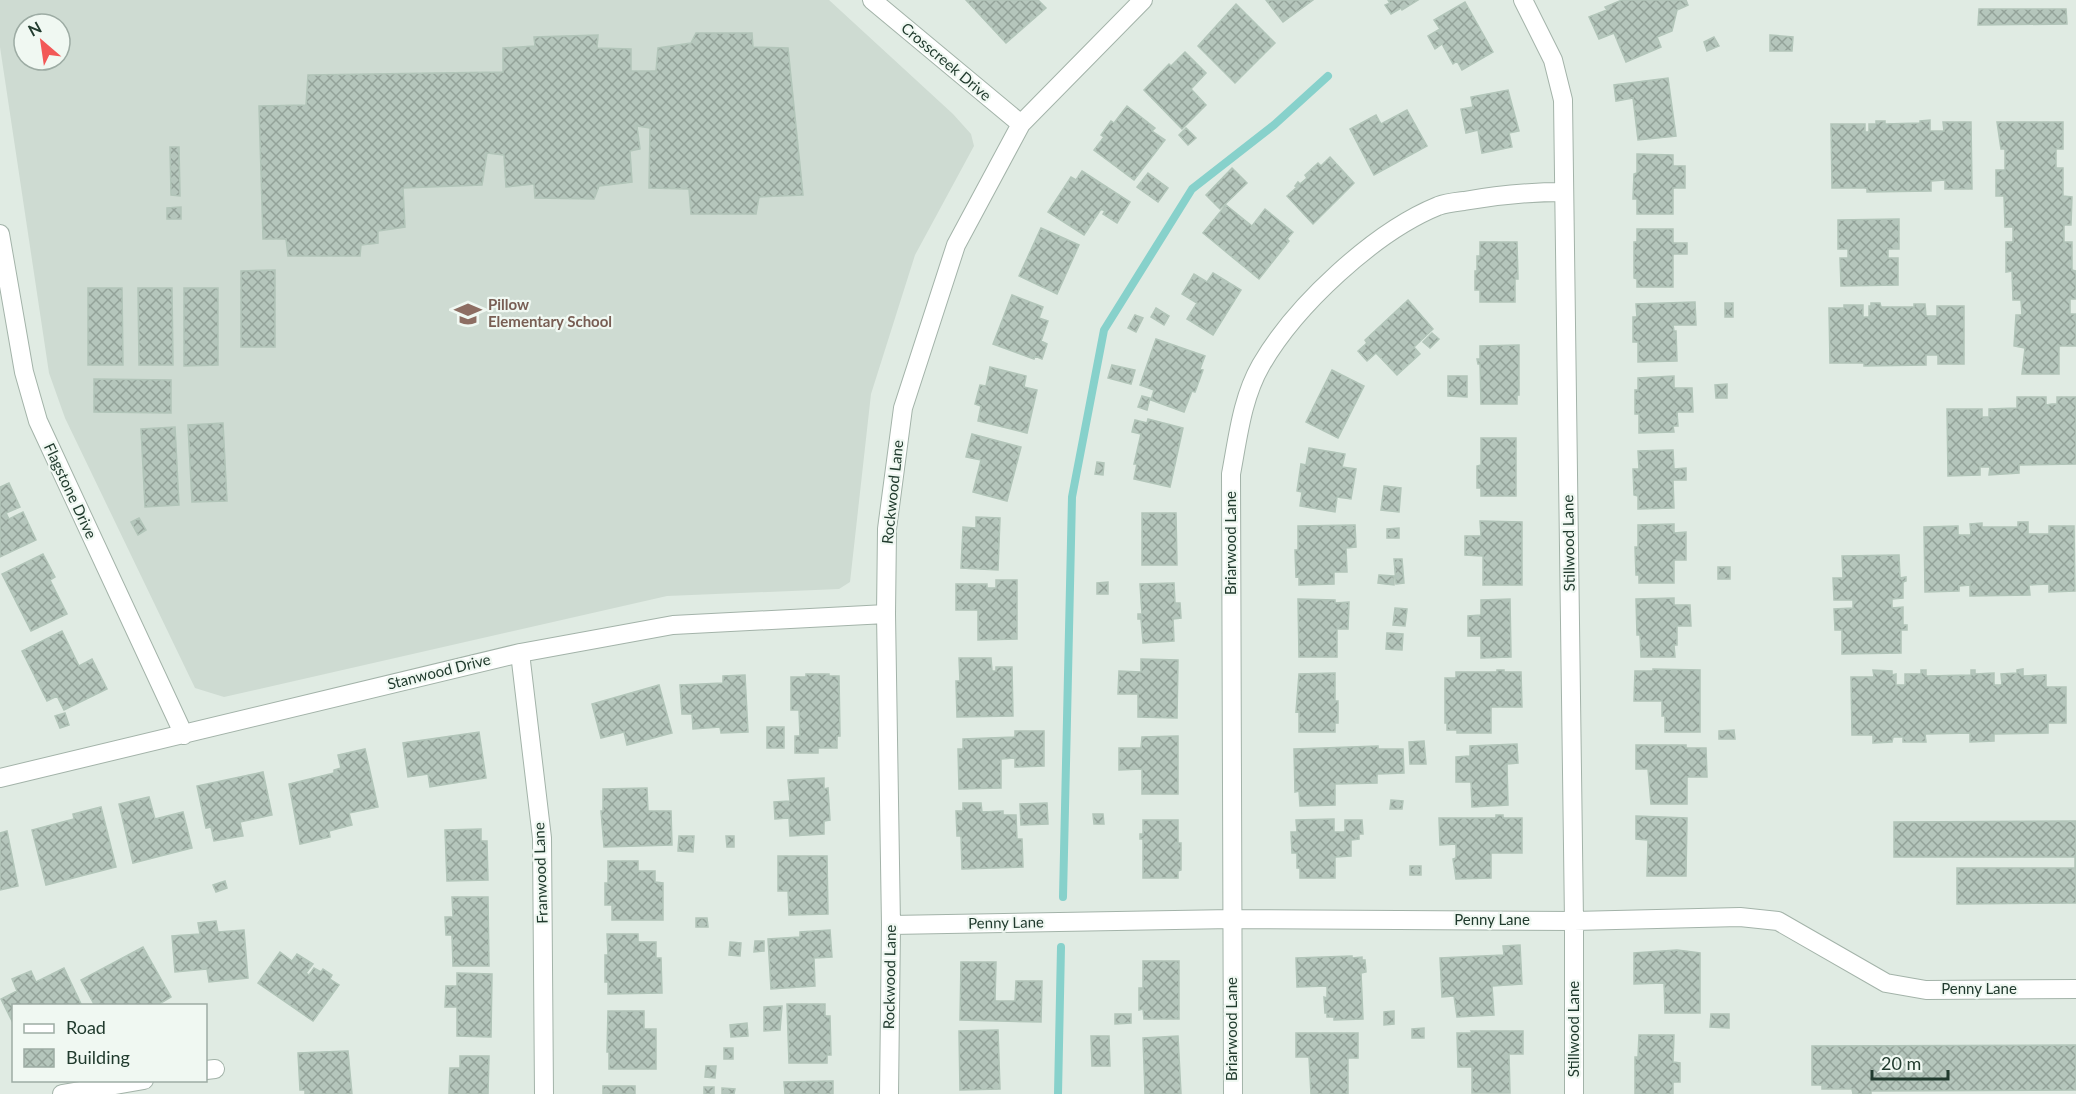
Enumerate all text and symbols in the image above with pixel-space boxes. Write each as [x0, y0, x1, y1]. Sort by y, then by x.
north arrow [12, 12, 72, 72]
text: N [24, 17, 44, 40]
street label: Crosscreek Drive [898, 18, 995, 104]
place label: Pillow Elementary School [488, 295, 612, 330]
school or university icon: Pillow Elementary School [453, 299, 483, 329]
street label: Rockwood Lane [878, 439, 906, 545]
street label: Flagstone Drive [41, 440, 101, 541]
street label: Briarwood Lane [1221, 491, 1239, 595]
street label: Stillwood Lane [1558, 495, 1578, 591]
street label: Stanwood Drive [385, 649, 492, 693]
street label: Franwood Lane [529, 822, 551, 924]
street label: Penny Lane [1454, 910, 1530, 928]
street label: Penny Lane [968, 912, 1044, 932]
street label: Rockwood Lane [879, 924, 899, 1029]
street label: Briarwood Lane [1222, 977, 1240, 1081]
street label: Penny Lane [1941, 979, 2017, 997]
street label: Stillwood Lane [1564, 981, 1582, 1077]
legend [12, 1004, 207, 1082]
text: Road [66, 1016, 106, 1038]
scale bar [1872, 1043, 1948, 1081]
text: Building [66, 1046, 130, 1068]
text: 20 m [1881, 1052, 1921, 1074]

